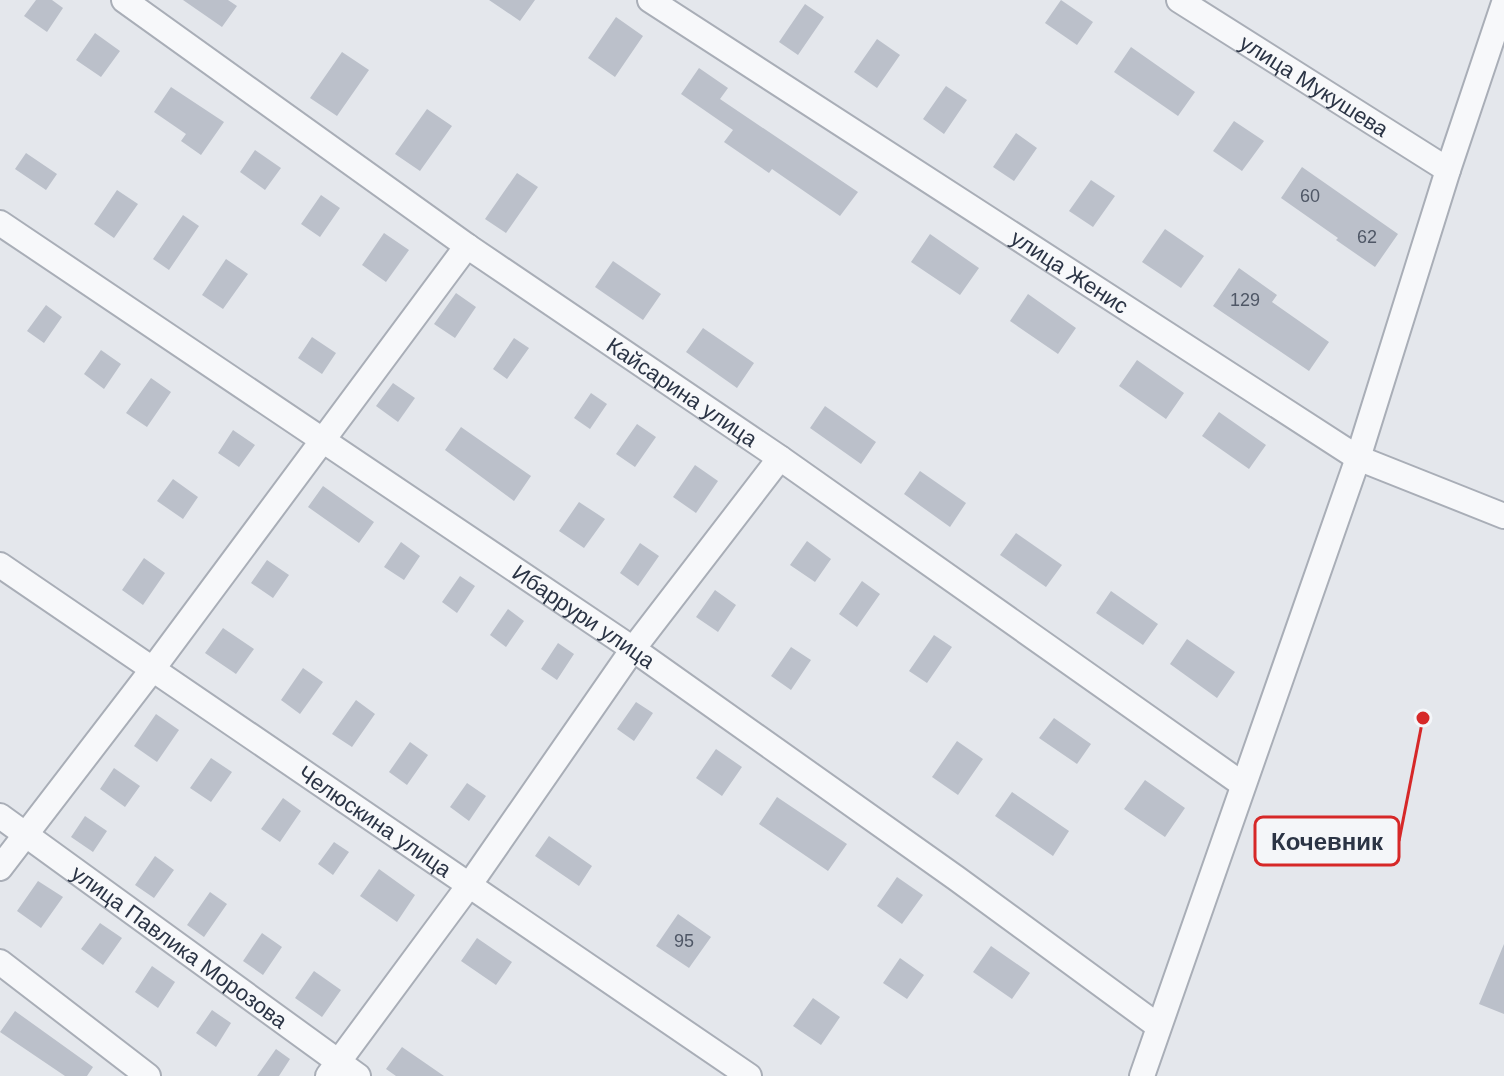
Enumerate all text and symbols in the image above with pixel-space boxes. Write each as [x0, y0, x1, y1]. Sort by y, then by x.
street label: улица Мукушева [1235, 29, 1394, 142]
house number: 60 [1300, 186, 1320, 206]
street label: улица Женис [1007, 225, 1133, 319]
house number: 62 [1357, 227, 1377, 247]
house number: 129 [1230, 290, 1260, 310]
street label: Кайсарина улица [602, 332, 763, 452]
street label: Ибаррури улица [508, 559, 661, 674]
street label: Челюскина улица [294, 760, 457, 882]
callout: Кочевник [1255, 817, 1399, 865]
text: Кочевник [1271, 828, 1384, 855]
street label: улица Павлика Морозова [67, 860, 293, 1034]
house number: 95 [674, 931, 694, 951]

